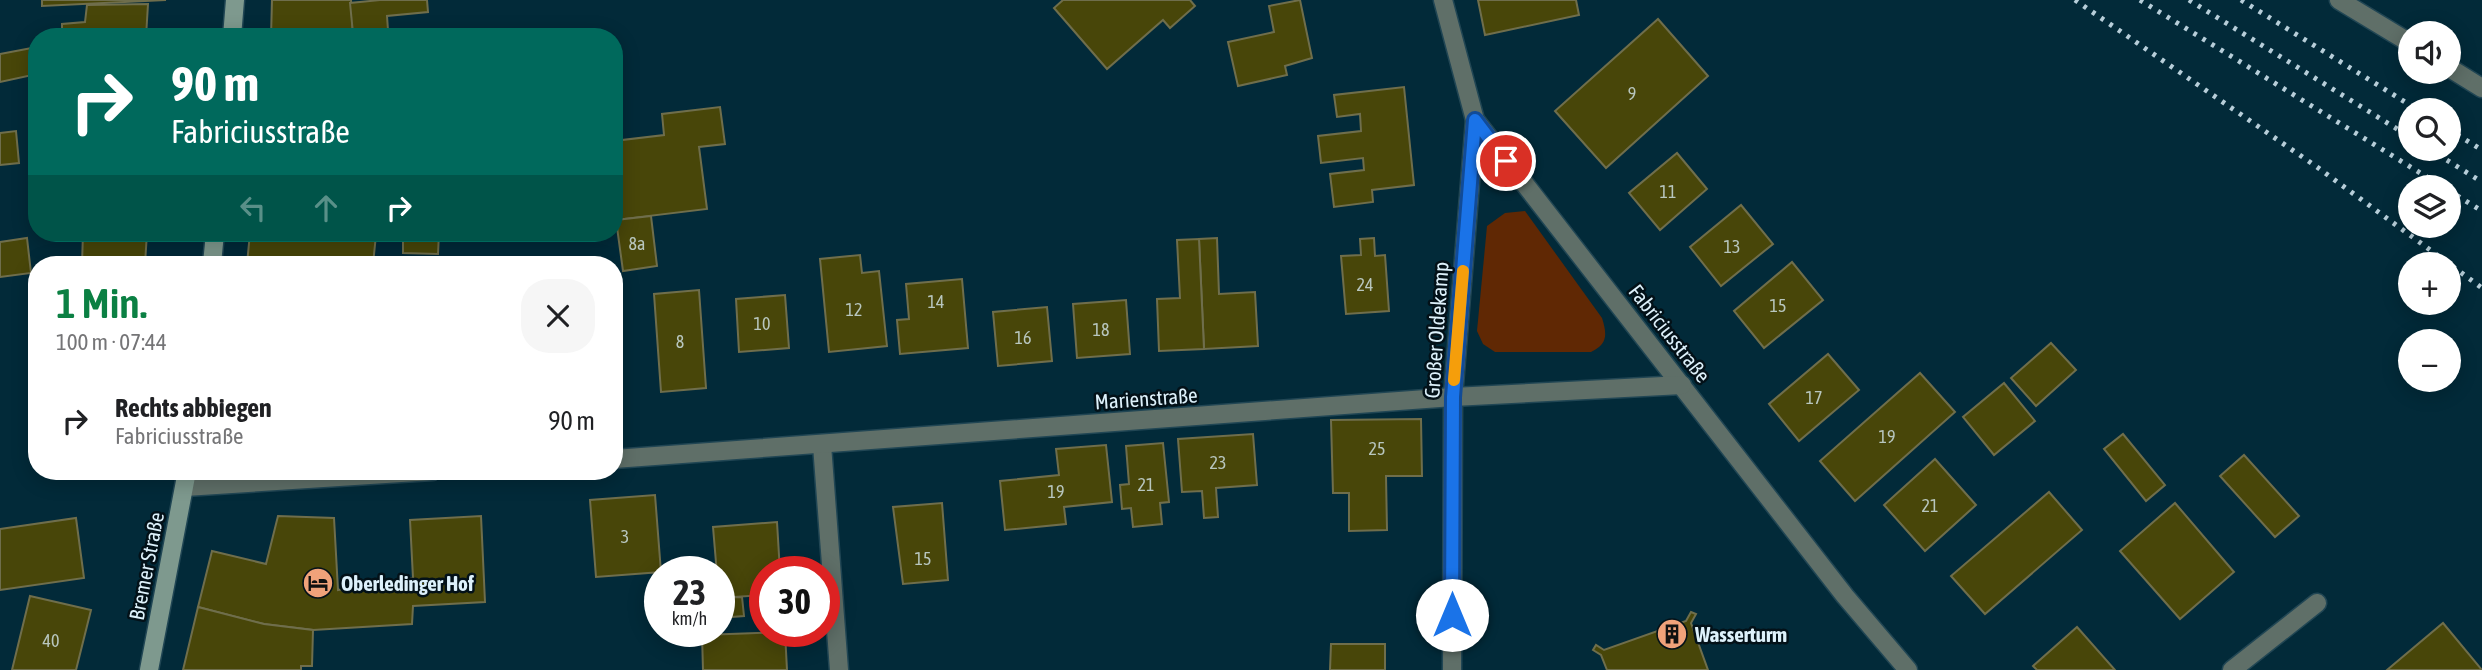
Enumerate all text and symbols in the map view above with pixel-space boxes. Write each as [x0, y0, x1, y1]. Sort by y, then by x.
map controls [2398, 21, 2461, 392]
button: sound [2398, 21, 2461, 84]
text: 90 m [171, 55, 259, 111]
icon: right [56, 56, 147, 147]
house number: 9 [1628, 83, 1636, 104]
button: search [2398, 98, 2461, 161]
text: Fabriciusstraße [171, 113, 350, 150]
pin [1476, 131, 1536, 191]
icon: arrive [1487, 142, 1525, 180]
button: layers [2398, 175, 2461, 238]
house number: 11 [1660, 181, 1676, 202]
icon: left [234, 189, 272, 227]
icon: ahead [307, 189, 345, 227]
icon: right [380, 189, 418, 227]
house number: 8a [629, 233, 645, 254]
house number: 13 [1724, 236, 1740, 257]
button: + [2398, 252, 2461, 315]
street label: Großer Oldekamp [1419, 261, 1453, 399]
house number: 24 [1357, 274, 1373, 295]
text: 1 Min. [56, 279, 147, 327]
button: close [521, 279, 595, 353]
street label: Fabriciusstraße [1624, 279, 1716, 387]
house number: 14 [928, 291, 944, 312]
house number: 15 [1770, 295, 1786, 316]
house number: 12 [846, 299, 862, 320]
house number: 10 [754, 313, 770, 334]
house number: 18 [1093, 319, 1109, 340]
house number: 16 [1015, 327, 1031, 348]
text: 100 m · 07:44 [56, 329, 167, 355]
button: − [2398, 329, 2461, 392]
house number: 8 [676, 331, 684, 352]
street label: Marienstraße [1094, 382, 1198, 414]
house number: 17 [1806, 387, 1822, 408]
text: Rechts abbiegen [115, 393, 272, 423]
icon: right [56, 402, 94, 440]
text: 90 m [548, 406, 595, 436]
text: Fabriciusstraße [115, 423, 244, 449]
house number: 19 [1879, 426, 1895, 447]
house number: 25 [1369, 438, 1385, 459]
house number: 23 [1210, 452, 1226, 473]
house number: 21 [1138, 474, 1154, 495]
house number: 19 [1048, 481, 1064, 502]
house number: 21 [1922, 495, 1938, 516]
street label: Bremer Straße [124, 510, 168, 622]
house number: 3 [621, 526, 629, 547]
house number: 15 [915, 548, 931, 569]
speed limit sign: 30 [749, 556, 840, 647]
hotel icon: Oberledinger Hof [301, 566, 335, 600]
place label: Oberledinger Hof [341, 571, 474, 595]
text: 23 [673, 572, 706, 612]
position arrow [1415, 578, 1489, 652]
text: km/h [672, 608, 707, 629]
building icon: Wasserturm [1655, 617, 1689, 651]
place label: Wasserturm [1694, 622, 1787, 646]
house number: 40 [43, 630, 59, 651]

